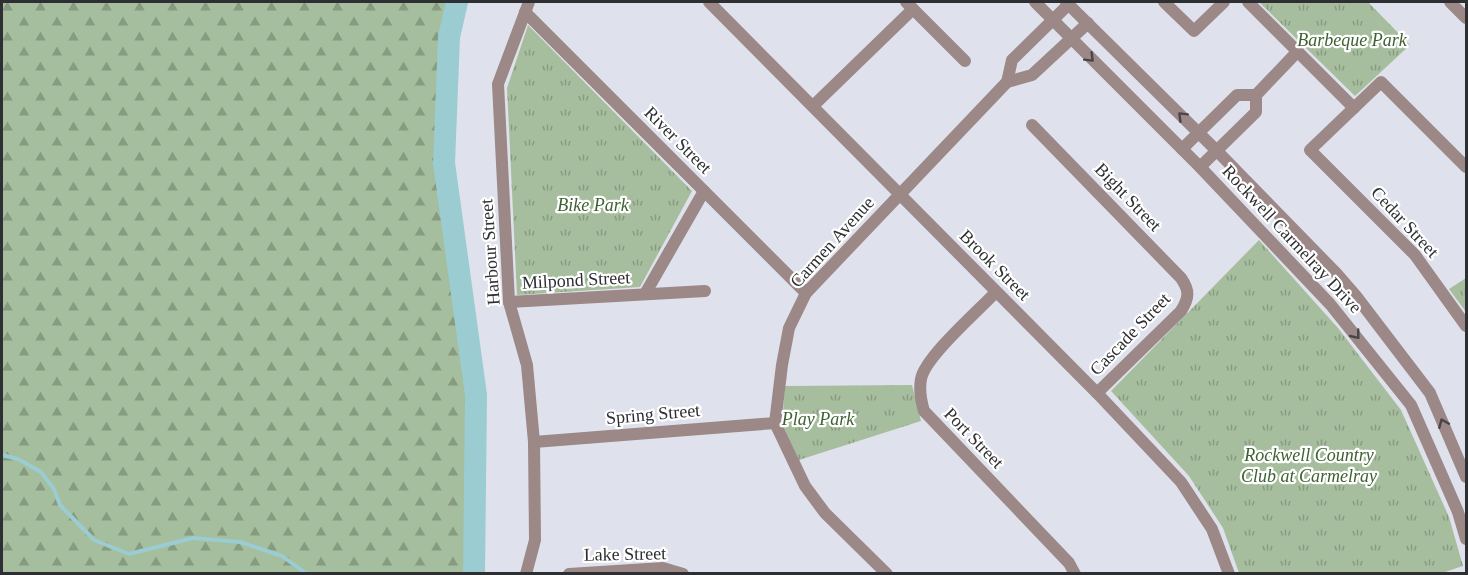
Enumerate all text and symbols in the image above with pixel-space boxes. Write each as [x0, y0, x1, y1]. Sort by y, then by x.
park label: Barbeque Park [1297, 30, 1408, 50]
one-way arrow [1084, 51, 1094, 62]
street label: River Street [640, 102, 716, 178]
one-way arrow [1179, 113, 1190, 124]
street label: Bight Street [1091, 159, 1165, 235]
street label: Rockwell Carmelray Drive [1218, 161, 1366, 317]
street label: Cedar Street [1367, 182, 1443, 262]
street label: Carmen Avenue [786, 193, 878, 291]
park label: Bike Park [557, 195, 630, 215]
street label: Harbour Street [476, 198, 504, 306]
street label: Brook Street [956, 226, 1034, 304]
street label: Milpond Street [521, 267, 631, 293]
street label: Cascade Street [1086, 289, 1174, 379]
one-way arrow [1348, 329, 1359, 340]
street label: Spring Street [605, 400, 701, 428]
street label: Port Street [940, 404, 1008, 472]
park label: Play Park [781, 409, 855, 429]
one-way arrow [1438, 419, 1450, 430]
park label: Rockwell Country Club at Carmelray [1241, 445, 1377, 486]
street label: Lake Street [584, 543, 666, 565]

